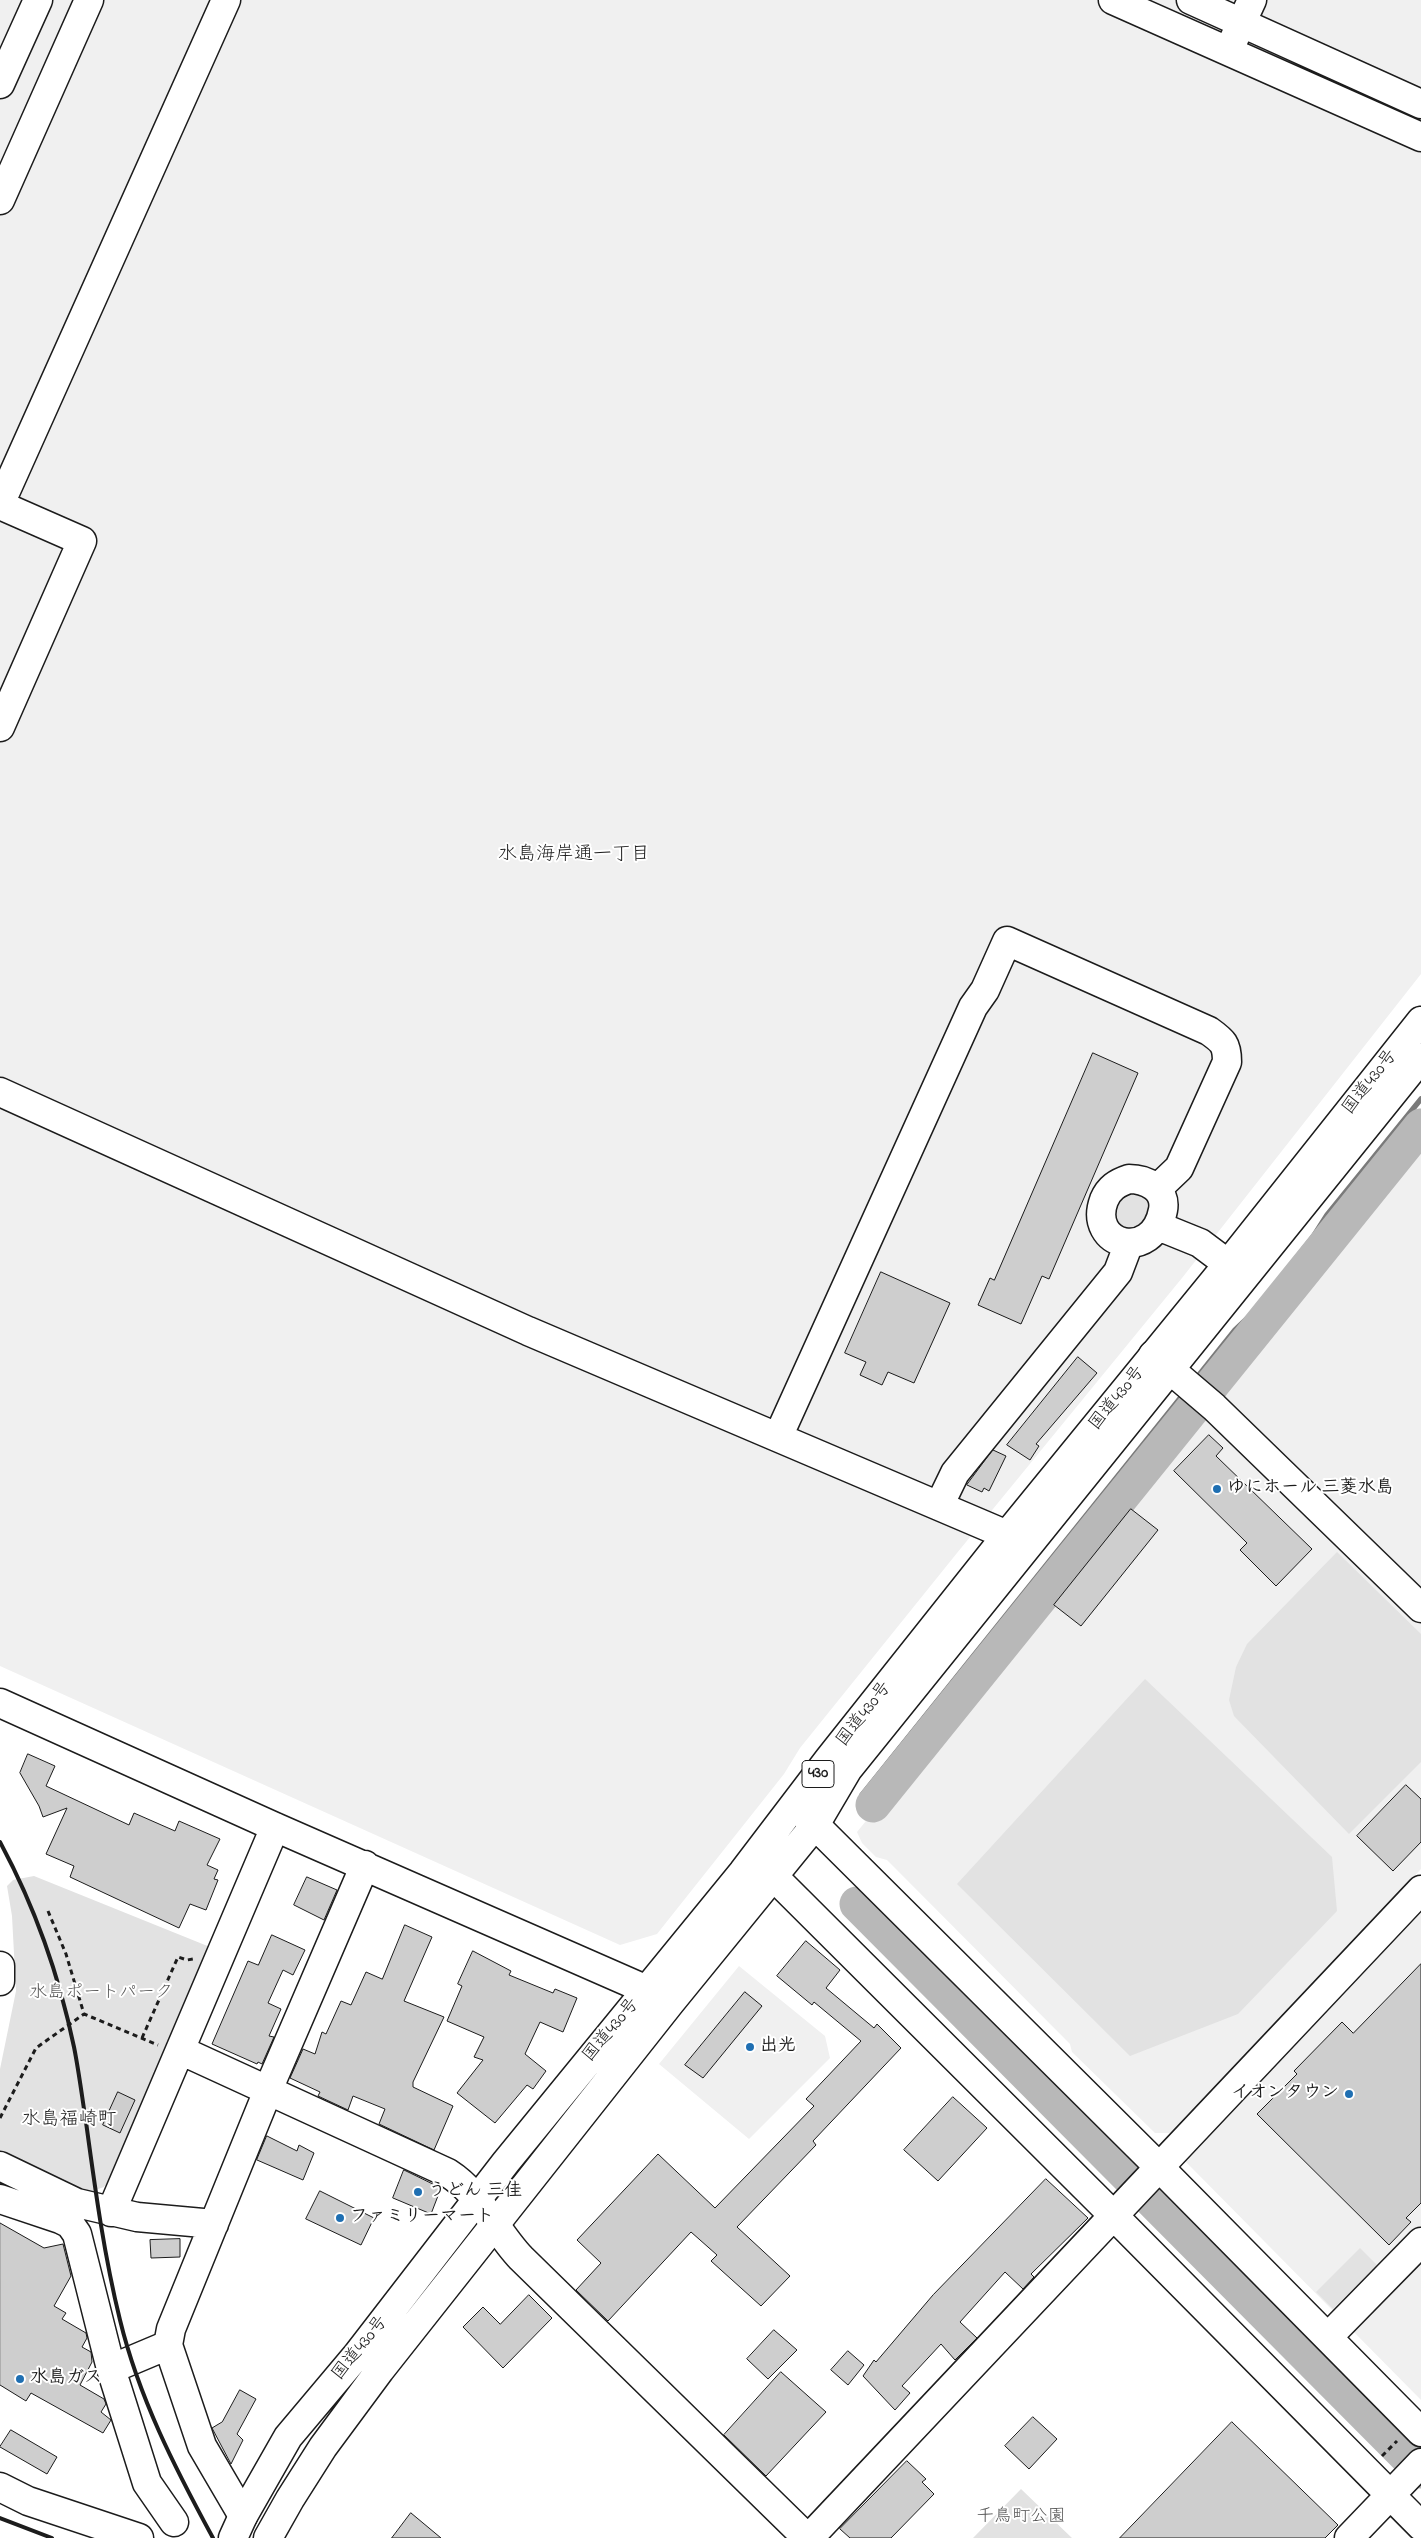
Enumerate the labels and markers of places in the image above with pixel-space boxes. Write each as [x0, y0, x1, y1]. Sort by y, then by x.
place label: ゆにホール 三菱水島 [1227, 1478, 1393, 1500]
marker: ゆにホール 三菱水島 [1211, 1483, 1223, 1495]
place label: 出光 [760, 2036, 796, 2058]
marker: 出光 [744, 2041, 756, 2053]
place label: イオンタウン [1231, 2083, 1339, 2105]
marker: イオンタウン [1343, 2088, 1355, 2100]
place label: うどん 三佳 [428, 2181, 522, 2203]
marker: うどん 三佳 [412, 2186, 424, 2198]
place label: ファミリーマート [350, 2207, 494, 2229]
marker: ファミリーマート [334, 2212, 346, 2224]
place label: 水島ガス [30, 2368, 102, 2390]
marker: 水島ガス [14, 2373, 26, 2385]

